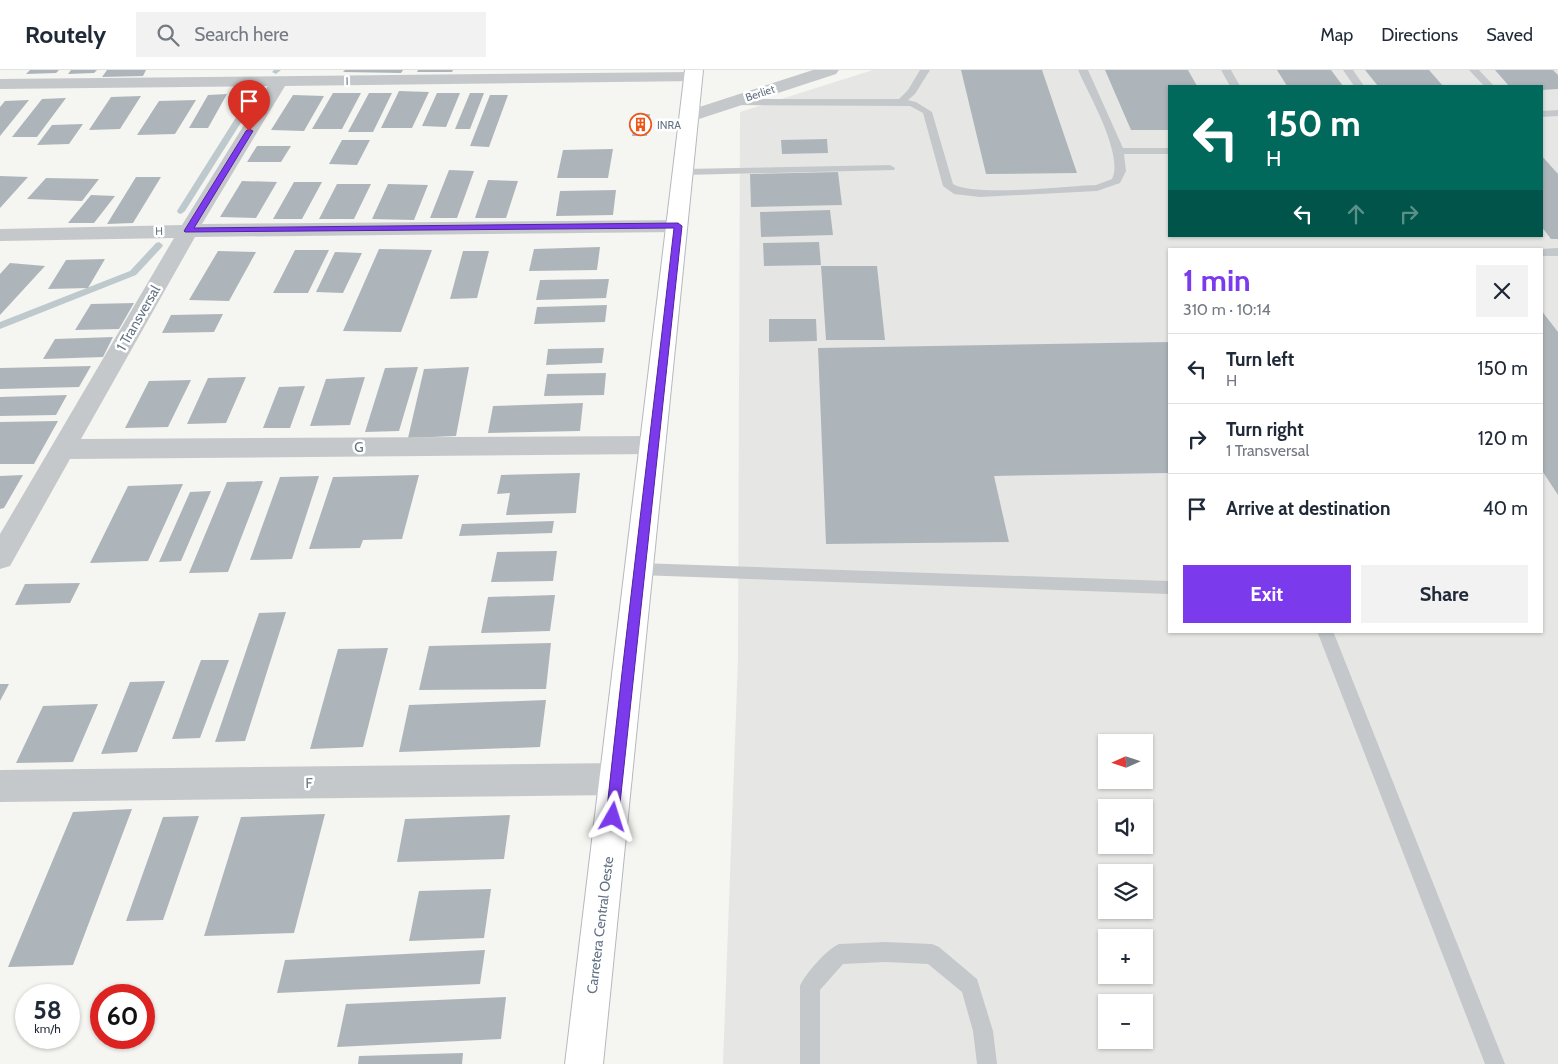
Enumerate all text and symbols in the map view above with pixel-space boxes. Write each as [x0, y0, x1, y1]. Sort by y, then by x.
search box [136, 12, 486, 57]
text: Routely [25, 20, 106, 49]
icon: search [154, 21, 182, 49]
text: Search here [194, 23, 289, 46]
text: Map [1320, 24, 1353, 46]
text: Directions [1381, 24, 1458, 46]
text: Saved [1486, 24, 1533, 46]
street label: I [345, 74, 349, 88]
pin [228, 80, 270, 131]
street label: Berliet [744, 82, 777, 104]
icon: arrive [235, 87, 263, 115]
text: 150 m [1266, 102, 1361, 145]
icon: left [1183, 105, 1248, 170]
building icon: INRA [629, 113, 653, 137]
place label: INRA [657, 118, 681, 132]
text: H [1266, 145, 1282, 172]
icon: left [1289, 200, 1317, 228]
icon: ahead [1342, 200, 1370, 228]
icon: right [1395, 200, 1423, 228]
street label: H [155, 224, 163, 238]
text: 1 min [1183, 262, 1251, 299]
button: close [1476, 265, 1528, 317]
street label: 1 Transversal [112, 281, 164, 354]
text: 310 m · 10:14 [1183, 300, 1271, 319]
text: Turn left [1226, 348, 1294, 371]
icon: left [1183, 355, 1211, 383]
text: 150 m [1477, 357, 1528, 380]
text: H [1226, 371, 1237, 390]
text: Turn right [1226, 418, 1304, 441]
icon: right [1183, 425, 1211, 453]
text: 120 m [1478, 427, 1528, 450]
street label: G [354, 438, 364, 456]
text: 1 Transversal [1226, 441, 1309, 460]
icon: arrive [1183, 495, 1211, 523]
text: Arrive at destination [1226, 497, 1390, 520]
text: 40 m [1483, 497, 1528, 520]
button: Exit [1183, 565, 1351, 623]
button: Share [1361, 565, 1528, 623]
north arrow [1098, 734, 1152, 789]
map controls [1098, 734, 1153, 1049]
street label: F [305, 774, 313, 792]
position arrow [586, 790, 638, 842]
button: sound [1098, 799, 1153, 854]
street label: Carretera Central Oeste [583, 855, 617, 995]
button: layers [1098, 864, 1153, 919]
button: + [1098, 929, 1153, 984]
speed limit sign: 60 [90, 984, 155, 1049]
button: − [1098, 994, 1153, 1049]
text: 58 [33, 995, 62, 1025]
text: km/h [34, 1021, 61, 1036]

